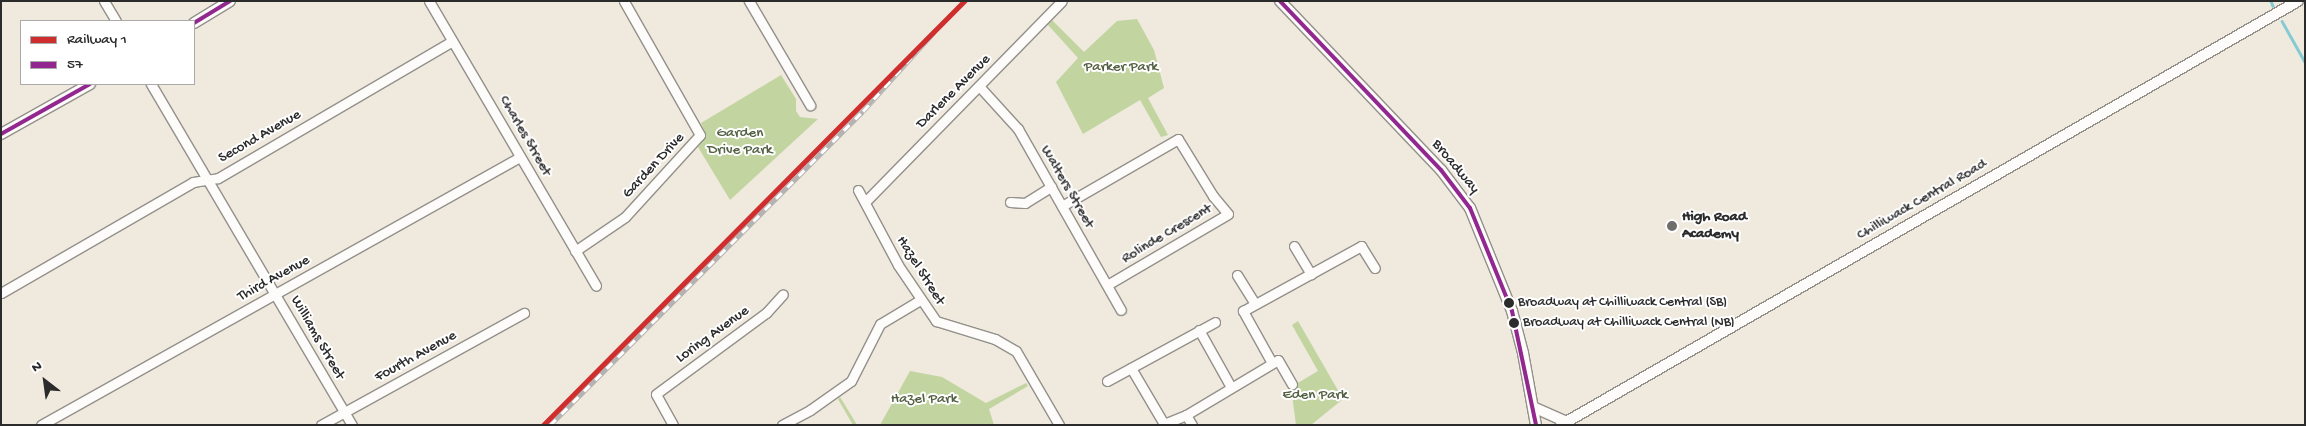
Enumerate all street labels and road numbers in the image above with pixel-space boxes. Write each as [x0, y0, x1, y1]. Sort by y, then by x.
street label: Darlene Avenue [913, 51, 995, 133]
street label: Charles Street [495, 93, 555, 179]
street label: Second Avenue [216, 106, 304, 168]
street label: Garden Drive [619, 130, 689, 202]
street label: Broadway [1427, 136, 1483, 198]
street label: Walters Street [1036, 142, 1098, 232]
street label: Chilliwack Central Road [1854, 155, 1990, 245]
street label: Rolinde Crescent [1119, 200, 1215, 268]
street label: Hazel Street [892, 233, 948, 309]
street label: Third Avenue [235, 252, 313, 306]
street label: Williams Street [286, 293, 348, 383]
street label: Loring Avenue [673, 302, 753, 368]
street label: Fourth Avenue [372, 327, 460, 387]

